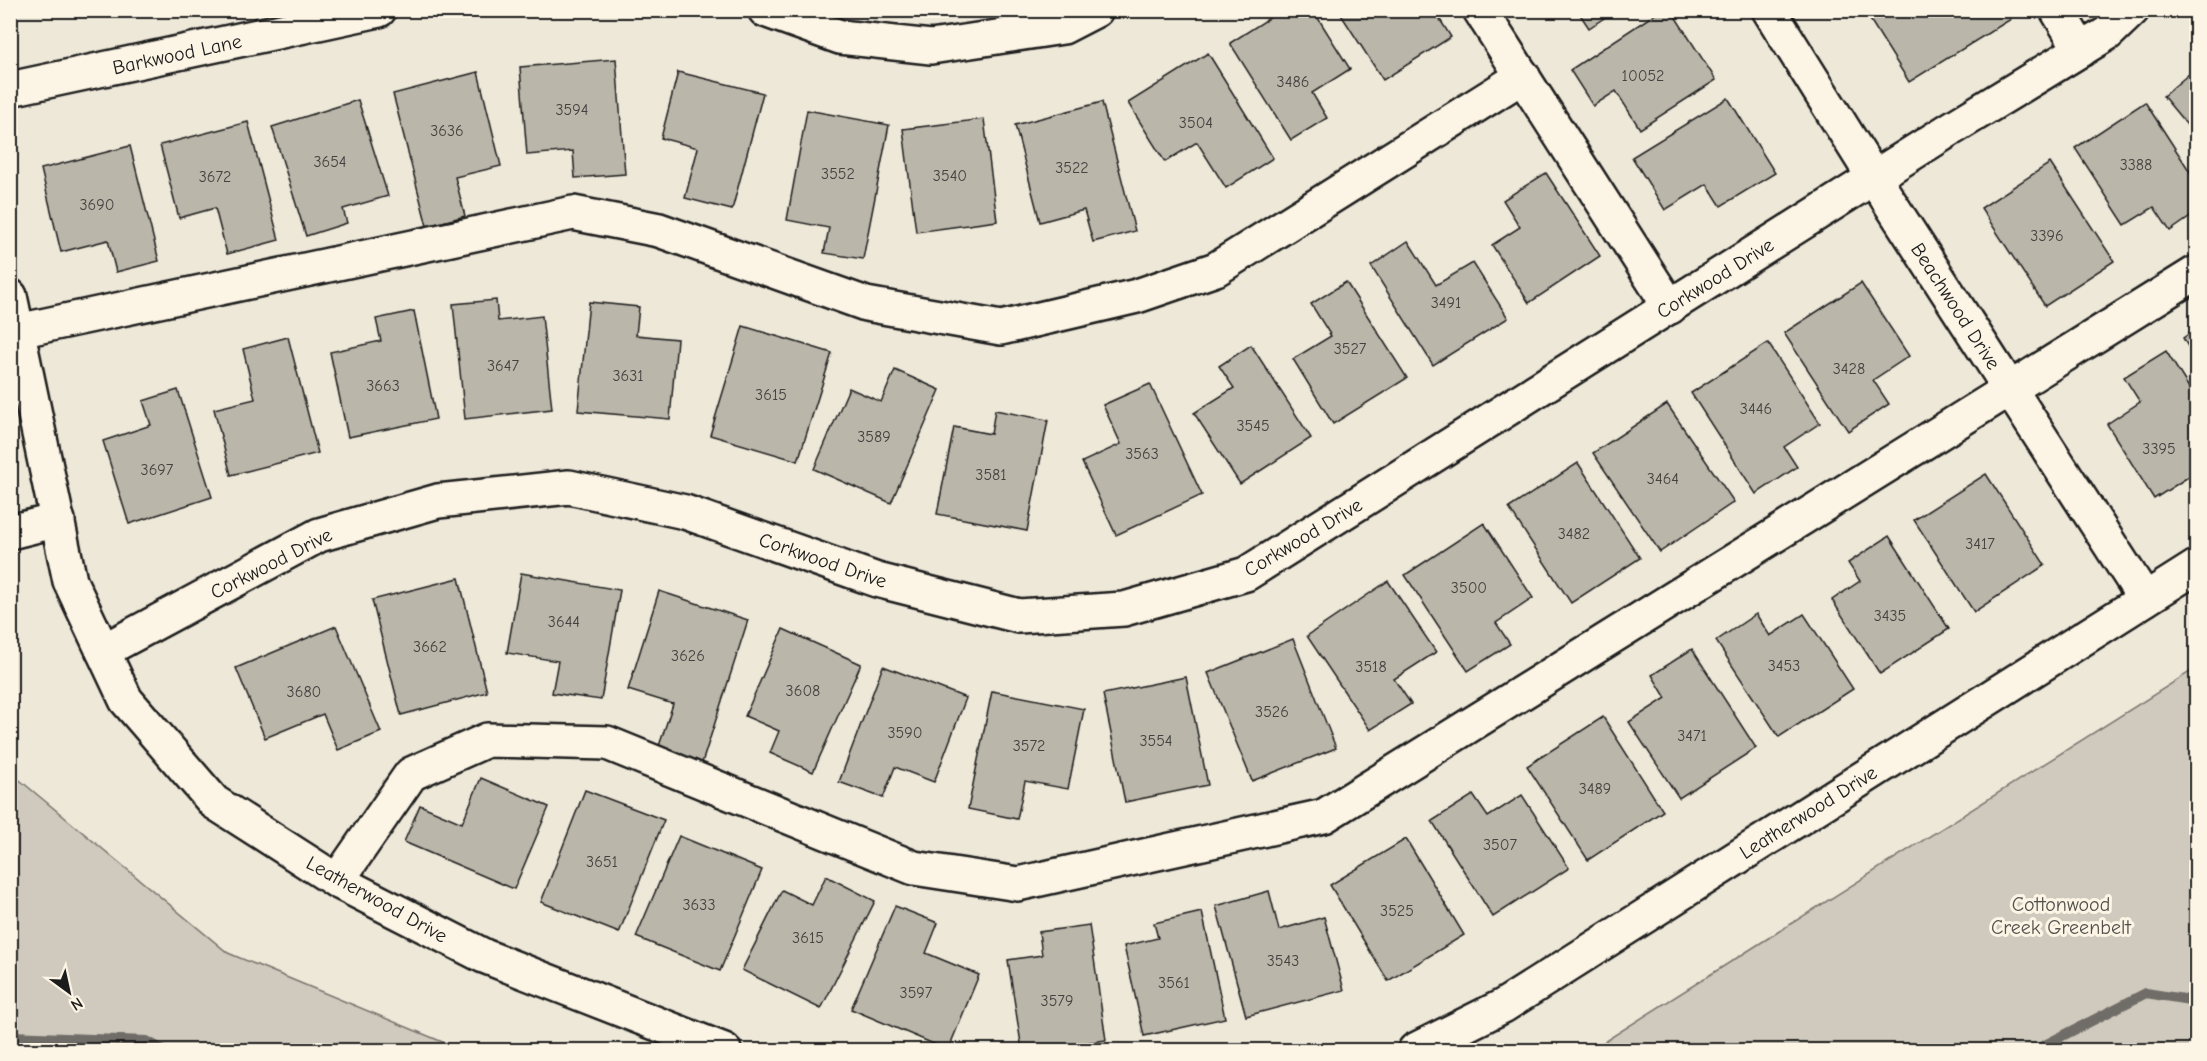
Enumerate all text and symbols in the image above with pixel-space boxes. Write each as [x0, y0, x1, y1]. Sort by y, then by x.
street label: Barkwood Lane [110, 30, 244, 79]
house number: 10052 [1622, 67, 1664, 85]
house number: 3486 [1277, 73, 1309, 91]
house number: 3594 [555, 101, 589, 119]
house number: 3504 [1179, 114, 1213, 132]
house number: 3636 [430, 122, 464, 140]
house number: 3654 [313, 153, 347, 171]
house number: 3388 [2120, 156, 2152, 174]
house number: 3522 [1055, 159, 1089, 177]
house number: 3552 [821, 165, 855, 183]
house number: 3540 [933, 167, 967, 185]
house number: 3672 [199, 168, 231, 186]
house number: 3690 [79, 196, 115, 214]
house number: 3396 [2030, 227, 2064, 245]
street label: Corkwood Drive [1653, 233, 1778, 324]
street label: Beachwood Drive [1906, 239, 2005, 374]
house number: 3491 [1431, 294, 1461, 312]
house number: 3527 [1334, 340, 1367, 358]
house number: 3647 [487, 357, 519, 375]
house number: 3428 [1833, 360, 1865, 378]
house number: 3631 [612, 367, 644, 385]
house number: 3663 [366, 377, 400, 395]
house number: 3615 [755, 386, 787, 404]
house number: 3446 [1740, 400, 1772, 418]
house number: 3545 [1236, 417, 1270, 435]
house number: 3589 [857, 428, 891, 446]
house number: 3395 [2142, 440, 2176, 458]
house number: 3563 [1125, 445, 1159, 463]
house number: 3697 [141, 461, 174, 479]
house number: 3581 [975, 466, 1007, 484]
house number: 3464 [1647, 470, 1679, 488]
street label: Corkwood Drive [1240, 493, 1366, 582]
street label: Corkwood Drive [207, 523, 336, 604]
house number: 3482 [1558, 525, 1590, 543]
street label: Corkwood Drive [756, 528, 890, 593]
house number: 3417 [1965, 535, 1995, 553]
house number: 3500 [1451, 579, 1487, 597]
house number: 3435 [1874, 607, 1906, 625]
house number: 3644 [548, 613, 580, 631]
house number: 3662 [413, 638, 447, 656]
house number: 3626 [671, 647, 705, 665]
house number: 3453 [1768, 657, 1800, 675]
house number: 3518 [1355, 658, 1387, 676]
house number: 3608 [786, 682, 820, 700]
house number: 3680 [287, 683, 321, 701]
house number: 3526 [1255, 703, 1289, 721]
house number: 3590 [887, 724, 923, 742]
house number: 3471 [1677, 727, 1707, 745]
house number: 3554 [1139, 732, 1173, 750]
house number: 3572 [1013, 737, 1045, 755]
street label: Leatherwood Drive [1735, 761, 1881, 864]
house number: 3489 [1579, 780, 1611, 798]
house number: 3507 [1483, 836, 1517, 854]
street label: Leatherwood Drive [302, 851, 451, 948]
house number: 3651 [586, 853, 618, 871]
park label: Cottonwood Creek Greenbelt [1991, 893, 2132, 939]
house number: 3633 [683, 896, 715, 914]
house number: 3525 [1380, 902, 1414, 920]
house number: 3615 [792, 929, 824, 947]
house number: 3543 [1267, 952, 1299, 970]
north arrow [39, 962, 99, 1022]
house number: 3561 [1158, 974, 1190, 992]
house number: 3597 [900, 984, 933, 1002]
house number: 3579 [1041, 992, 1073, 1010]
text: N [67, 993, 86, 1014]

